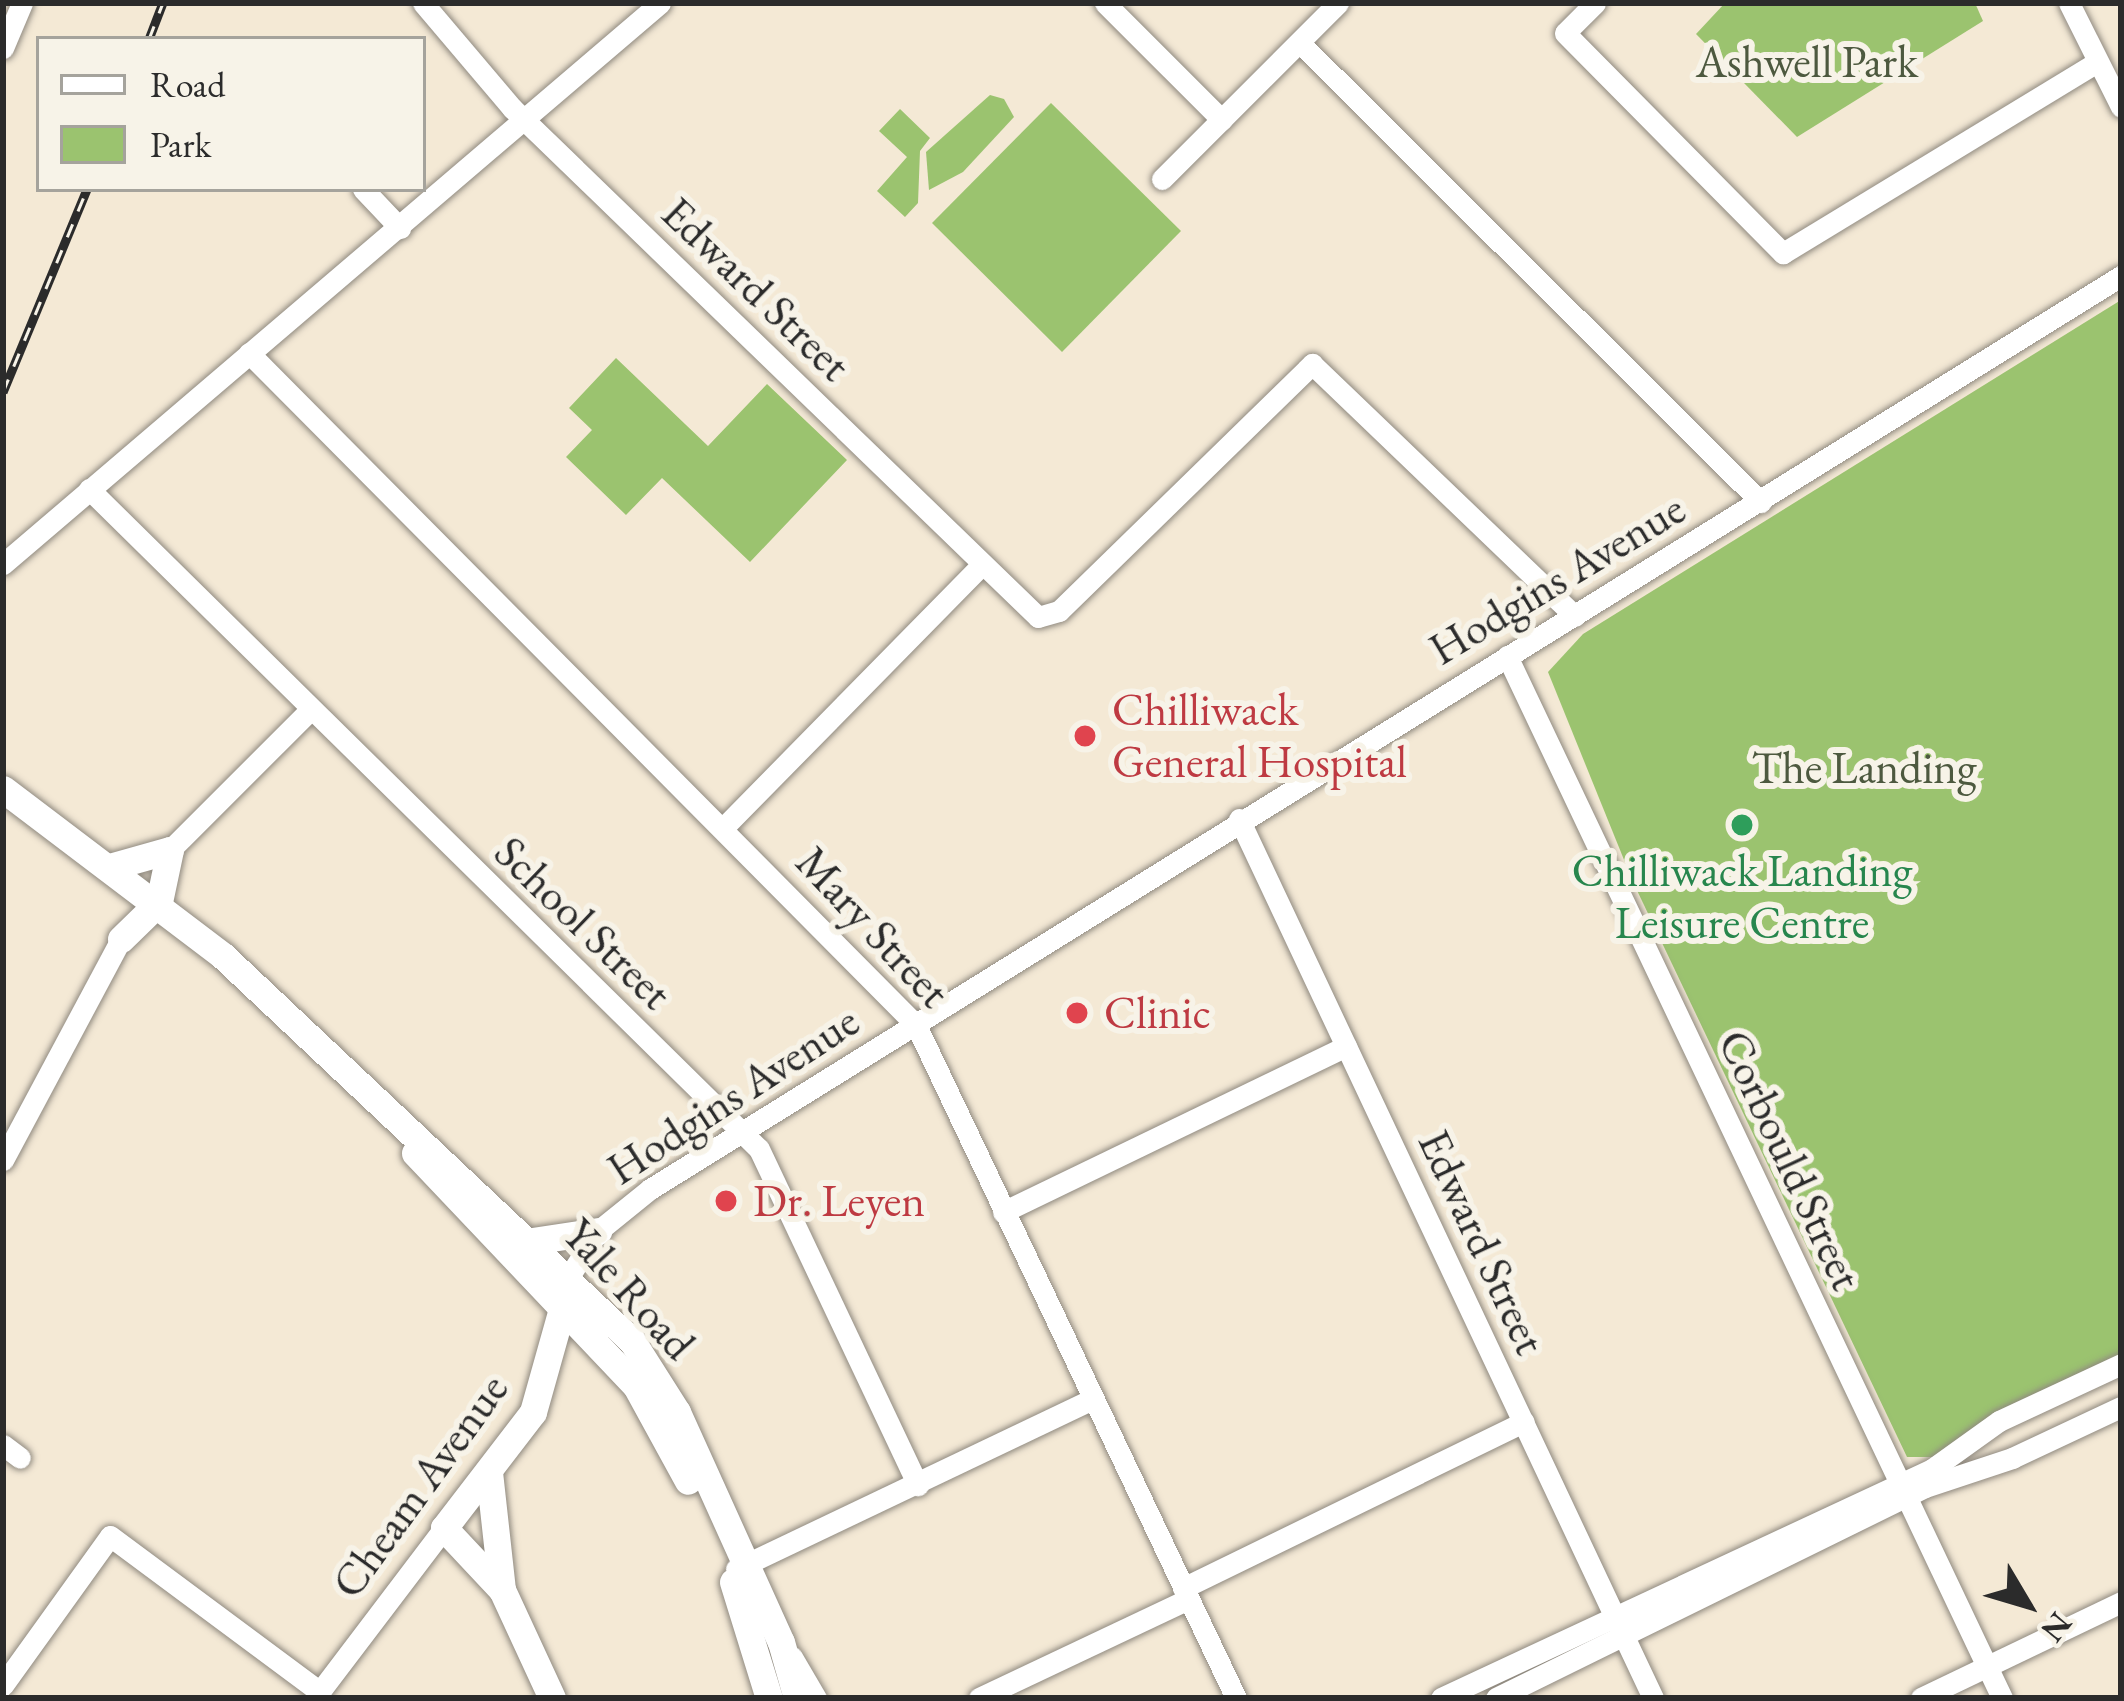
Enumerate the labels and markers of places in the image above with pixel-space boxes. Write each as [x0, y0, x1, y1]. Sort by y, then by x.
place label: Chilliwack General Hospital [1112, 683, 1407, 789]
marker: Chilliwack General Hospital [1069, 720, 1101, 752]
marker: Chilliwack Landing Leisure Centre [1729, 812, 1755, 838]
place label: Chilliwack Landing Leisure Centre [1572, 844, 1912, 950]
place label: Clinic [1104, 986, 1211, 1040]
marker: Clinic [1061, 997, 1093, 1029]
place label: Dr. Leyen [753, 1174, 925, 1228]
marker: Dr. Leyen [710, 1185, 742, 1217]

